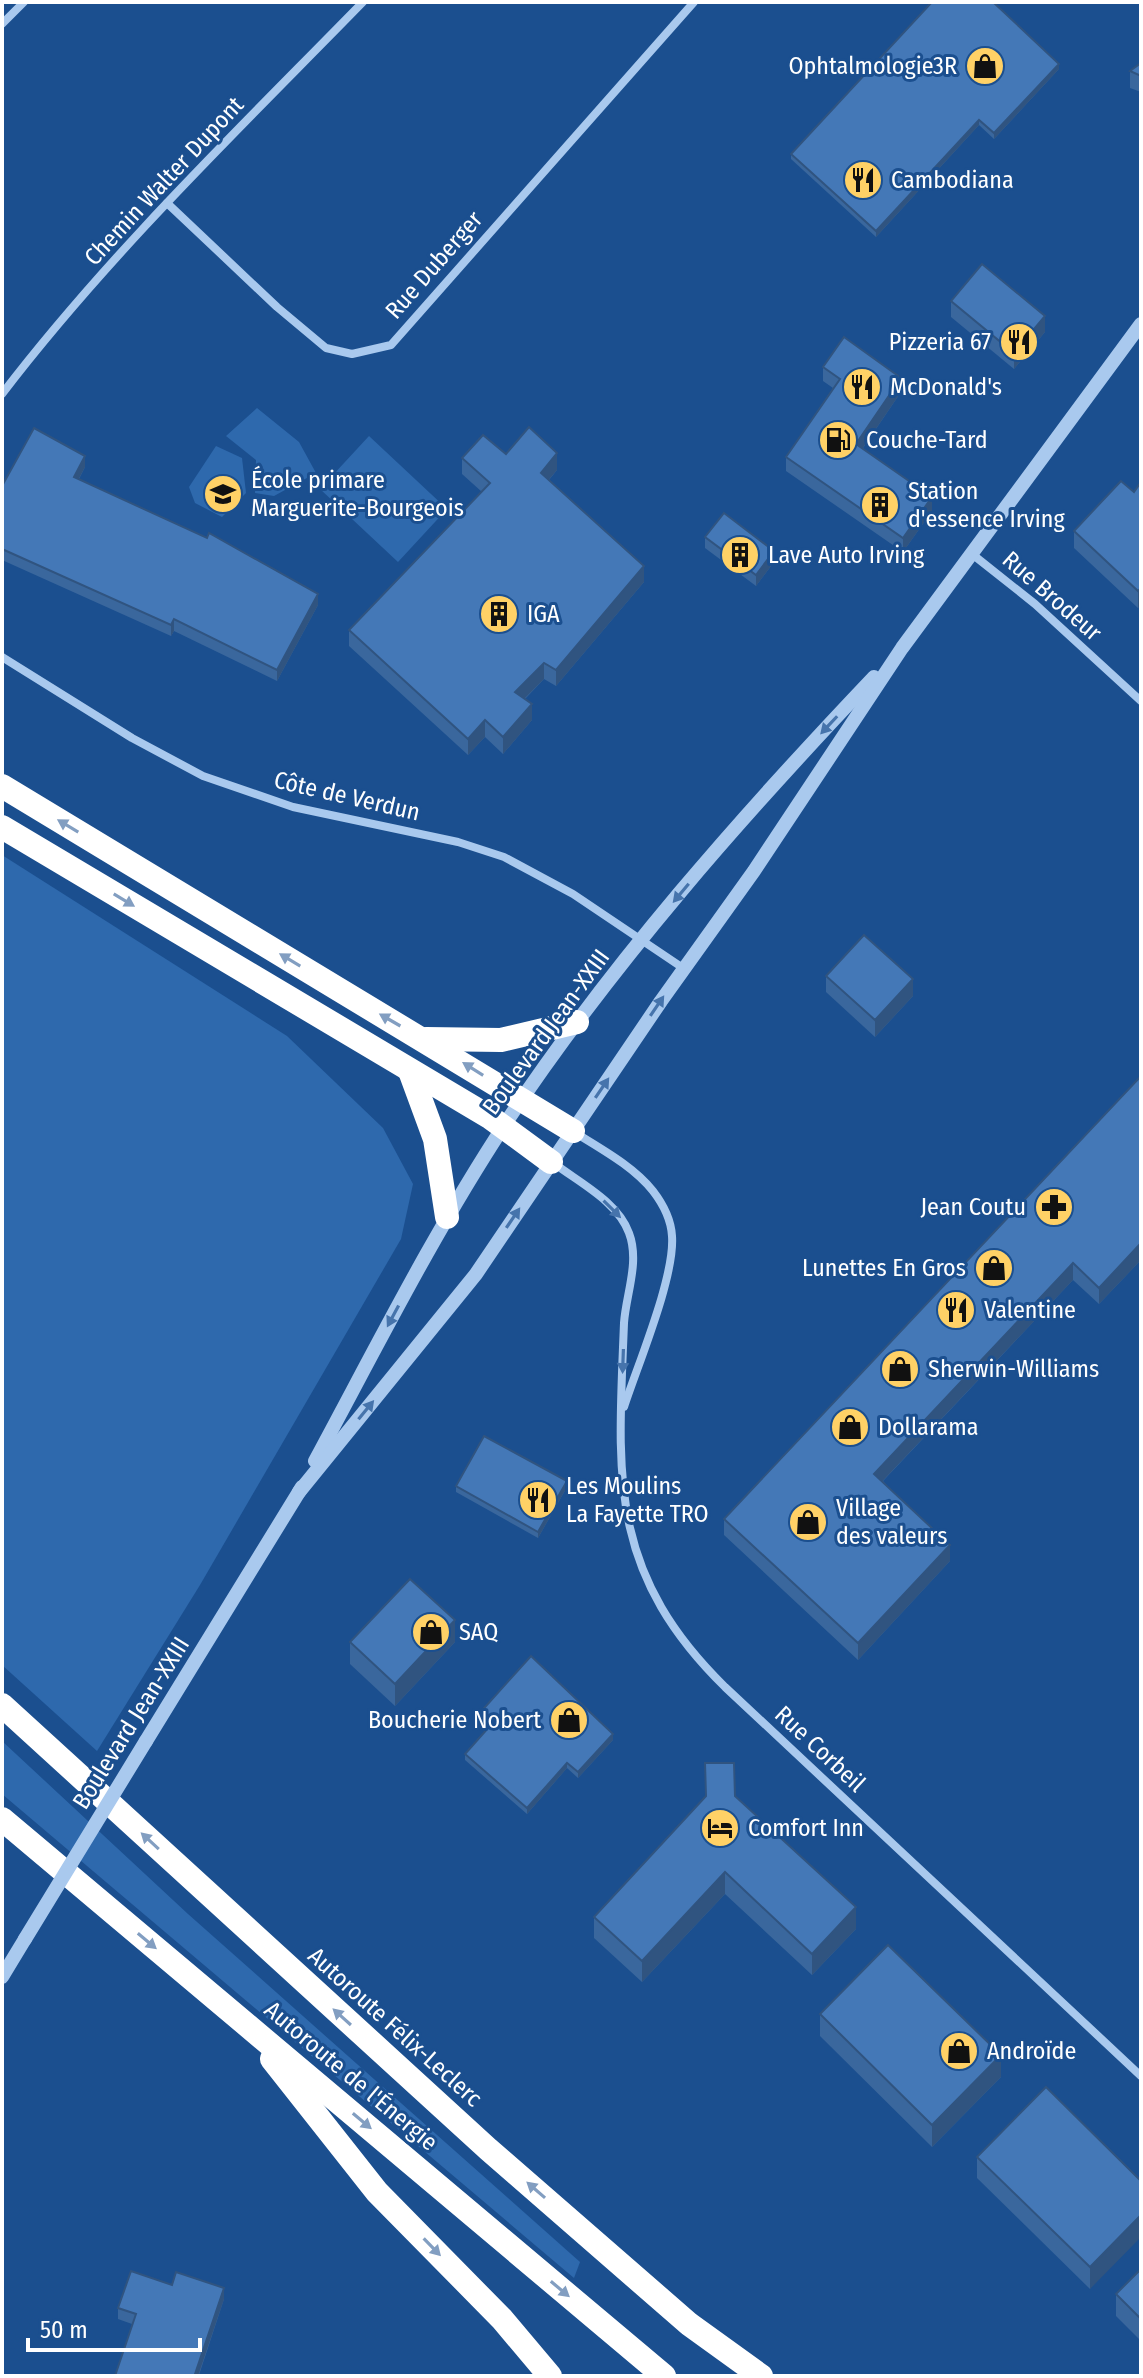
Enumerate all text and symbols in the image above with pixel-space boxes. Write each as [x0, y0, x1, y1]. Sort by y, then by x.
shop icon: Ophtalmologie3R [964, 45, 1006, 87]
place label: Ophtalmologie3R [788, 52, 957, 80]
street label: Chemin Walter Dupont [79, 91, 249, 271]
restaurant icon: Cambodiana [842, 159, 884, 201]
place label: Cambodiana [891, 166, 1014, 194]
street label: Rue Duberger [380, 205, 489, 325]
restaurant icon: Pizzeria 67 [998, 321, 1040, 363]
place label: Pizzeria 67 [889, 328, 991, 356]
restaurant icon: McDonald's [841, 366, 883, 408]
place label: McDonald's [890, 373, 1002, 401]
fuel station icon: Couche-Tard [817, 419, 859, 461]
place label: Couche-Tard [866, 426, 988, 454]
place label: École primare Marguerite-Bourgeois [251, 465, 464, 522]
school or university icon: École primare Marguerite-Bourgeois [202, 473, 244, 515]
place label: Station d'essence Irving [908, 477, 1065, 533]
building icon: Station d'essence Irving [859, 484, 901, 526]
building icon: Lave Auto Irving [719, 534, 761, 576]
place label: Lave Auto Irving [768, 541, 925, 569]
street label: Rue Brodeur [997, 545, 1108, 647]
building icon: IGA [478, 593, 520, 635]
place label: IGA [527, 600, 560, 628]
one-way arrow [820, 715, 838, 734]
street label: Côte de Verdun [271, 766, 423, 826]
one-way arrow [57, 819, 79, 833]
one-way arrow [673, 883, 690, 903]
one-way arrow [113, 893, 135, 907]
street label: Boulevard Jean-XXIII [477, 944, 615, 1120]
one-way arrow [279, 953, 301, 967]
one-way arrow [650, 995, 664, 1017]
one-way arrow [379, 1013, 401, 1027]
one-way arrow [462, 1063, 484, 1077]
one-way arrow [594, 1077, 609, 1098]
pharmacy icon: Jean Coutu [1033, 1186, 1075, 1228]
place label: Jean Coutu [920, 1193, 1026, 1221]
one-way arrow [602, 1199, 621, 1218]
one-way arrow [506, 1207, 521, 1228]
shop icon: Lunettes En Gros [973, 1247, 1015, 1289]
place label: Lunettes En Gros [802, 1254, 966, 1282]
restaurant icon: Valentine [935, 1289, 977, 1331]
place label: Valentine [984, 1296, 1076, 1324]
one-way arrow [387, 1304, 400, 1327]
shop icon: Sherwin-Williams [879, 1348, 921, 1390]
one-way arrow [616, 1349, 629, 1374]
place label: Sherwin-Williams [928, 1355, 1099, 1383]
one-way arrow [357, 1400, 373, 1420]
shop icon: Dollarama [829, 1406, 871, 1448]
place label: Dollarama [878, 1413, 979, 1441]
place label: Les Moulins La Fayette TRO [566, 1472, 709, 1528]
restaurant icon: Les Moulins La Fayette TRO [517, 1479, 559, 1521]
place label: Village des valeurs [836, 1494, 947, 1550]
shop icon: Village des valeurs [787, 1501, 829, 1543]
shop icon: SAQ [410, 1611, 452, 1653]
place label: SAQ [459, 1618, 498, 1646]
street label: Boulevard Jean-XXIII [67, 1632, 195, 1814]
shop icon: Boucherie Nobert [548, 1699, 590, 1741]
street label: Rue Corbeil [769, 1700, 871, 1798]
place label: Boucherie Nobert [368, 1706, 541, 1734]
hotel icon: Comfort Inn [699, 1807, 741, 1849]
place label: Comfort Inn [748, 1814, 864, 1842]
one-way arrow [141, 1833, 160, 1851]
one-way arrow [137, 1932, 157, 1949]
street label: Autoroute Félix-Leclerc [302, 1942, 488, 2112]
street label: Autoroute de l'Énergie [259, 1995, 444, 2156]
one-way arrow [333, 2009, 352, 2027]
shop icon: Androïde [938, 2030, 980, 2072]
place label: Androïde [987, 2037, 1076, 2065]
one-way arrow [351, 2112, 371, 2129]
one-way arrow [526, 2182, 545, 2200]
one-way arrow [423, 2237, 441, 2256]
one-way arrow [550, 2280, 570, 2297]
scale bar [28, 2302, 200, 2352]
text: 50 m [40, 2316, 88, 2344]

